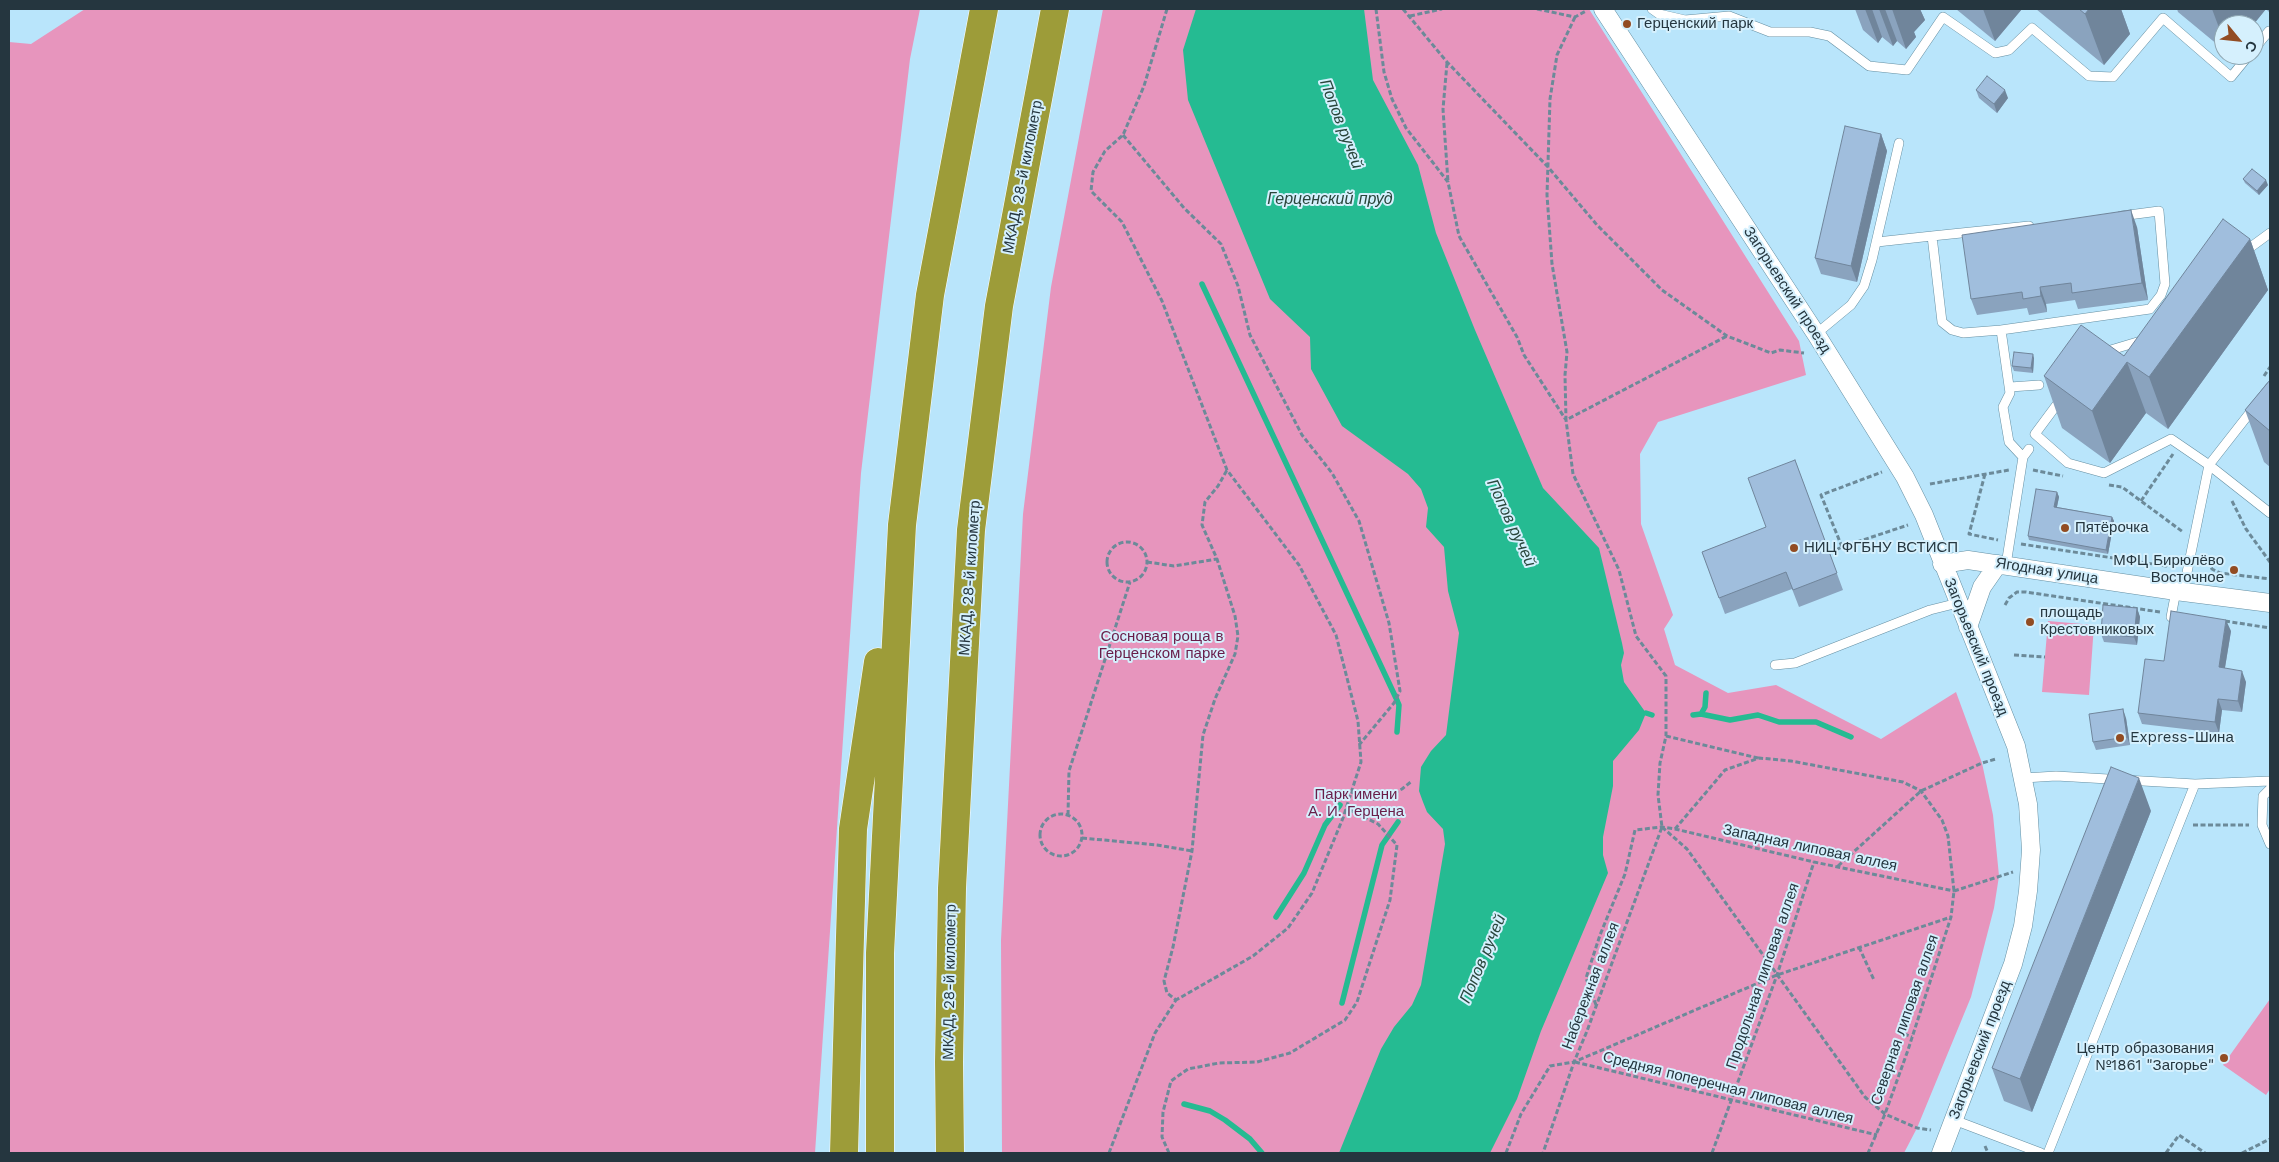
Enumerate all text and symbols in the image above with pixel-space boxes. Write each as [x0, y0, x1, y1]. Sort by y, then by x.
place label: Герценский парк [1637, 15, 1753, 33]
north arrow [2214, 15, 2264, 65]
marker: Герценский парк [1621, 18, 1633, 30]
text: С [2242, 38, 2261, 55]
water label: Попов ручей [1315, 77, 1367, 171]
street label: МКАД, 28-й километр [999, 99, 1047, 255]
water label: Герценский пруд [1267, 189, 1393, 209]
street label: Загорьевский проезд [1739, 223, 1835, 357]
water label: Попов ручей [1482, 476, 1540, 570]
street label: МКАД, 28-й километр [956, 500, 984, 656]
place label: Пятёрочка [2075, 519, 2149, 537]
marker: Пятёрочка [2059, 522, 2071, 534]
place label: НИЦ ФГБНУ ВСТИСП [1804, 539, 1958, 557]
marker: НИЦ ФГБНУ ВСТИСП [1788, 542, 1800, 554]
place label: МФЦ Бирюлёво Восточное [2113, 552, 2224, 587]
street label: Ягодная улица [1994, 554, 2100, 588]
marker: МФЦ Бирюлёво Восточное [2228, 564, 2240, 576]
street label: Загорьевский проезд [1940, 575, 2012, 719]
place label: площадь Крестовниковых [2040, 604, 2154, 639]
marker: площадь Крестовниковых [2024, 616, 2036, 628]
park label: Сосновая роща в Герценском парке [1099, 628, 1225, 663]
place label: Express-Шина [2130, 729, 2234, 747]
marker: Express-Шина [2114, 732, 2126, 744]
park label: Парк имени А. И. Герцена [1308, 786, 1404, 821]
street label: Западная липовая аллея [1721, 821, 1899, 875]
street label: Продольная липовая аллея [1723, 881, 1803, 1071]
street label: МКАД, 28-й километр [940, 904, 960, 1060]
water label: Попов ручей [1456, 912, 1510, 1006]
street label: Набережная аллея [1558, 920, 1624, 1052]
street label: Северная липовая аллея [1867, 933, 1943, 1107]
street label: Загорьевский проезд [1945, 978, 2015, 1122]
place label: Центр образования №1861 "Загорье" [2077, 1040, 2214, 1075]
street label: Средняя поперечная липовая аллея [1601, 1048, 1855, 1128]
marker: Центр образования №1861 "Загорье" [2218, 1052, 2230, 1064]

